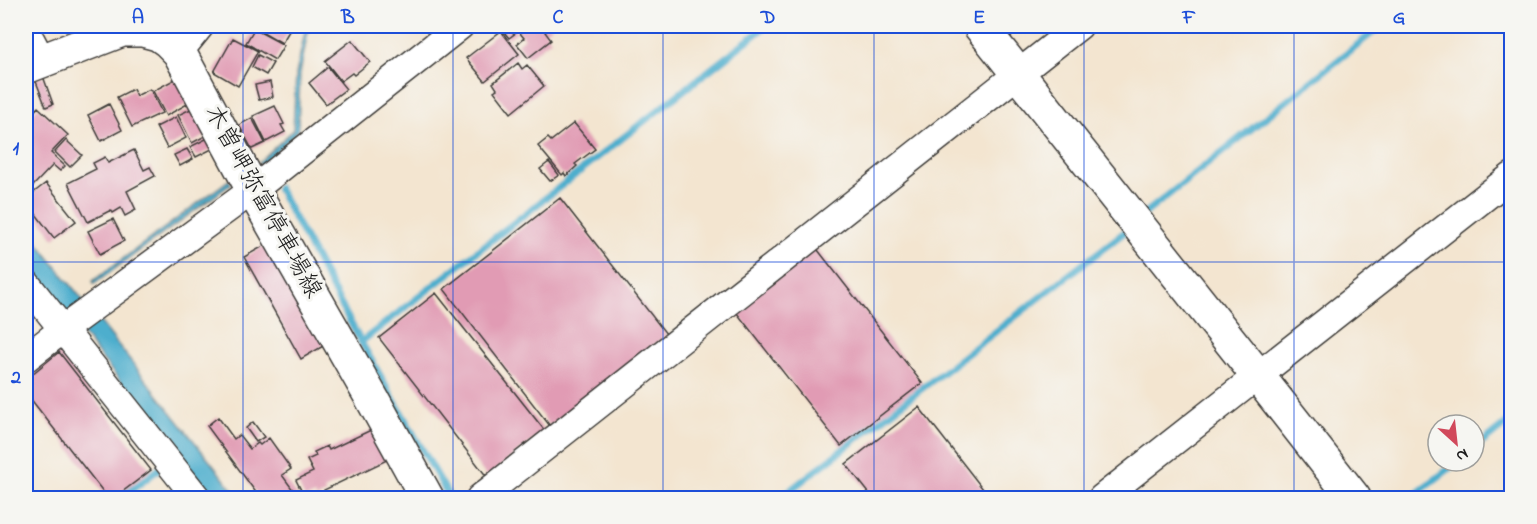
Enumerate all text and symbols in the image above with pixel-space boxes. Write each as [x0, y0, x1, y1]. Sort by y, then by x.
text: A [132, 4, 144, 33]
text: B [340, 4, 355, 33]
text: C [553, 4, 564, 33]
text: D [760, 4, 775, 33]
text: E [973, 4, 985, 33]
text: F [1182, 4, 1196, 33]
text: G [1393, 4, 1406, 33]
street label: 木曽岬弥富停車場線 [194, 99, 330, 305]
text: 1 [13, 135, 20, 164]
text: 2 [10, 364, 21, 393]
north arrow [1426, 413, 1486, 473]
text: N [1451, 441, 1472, 468]

